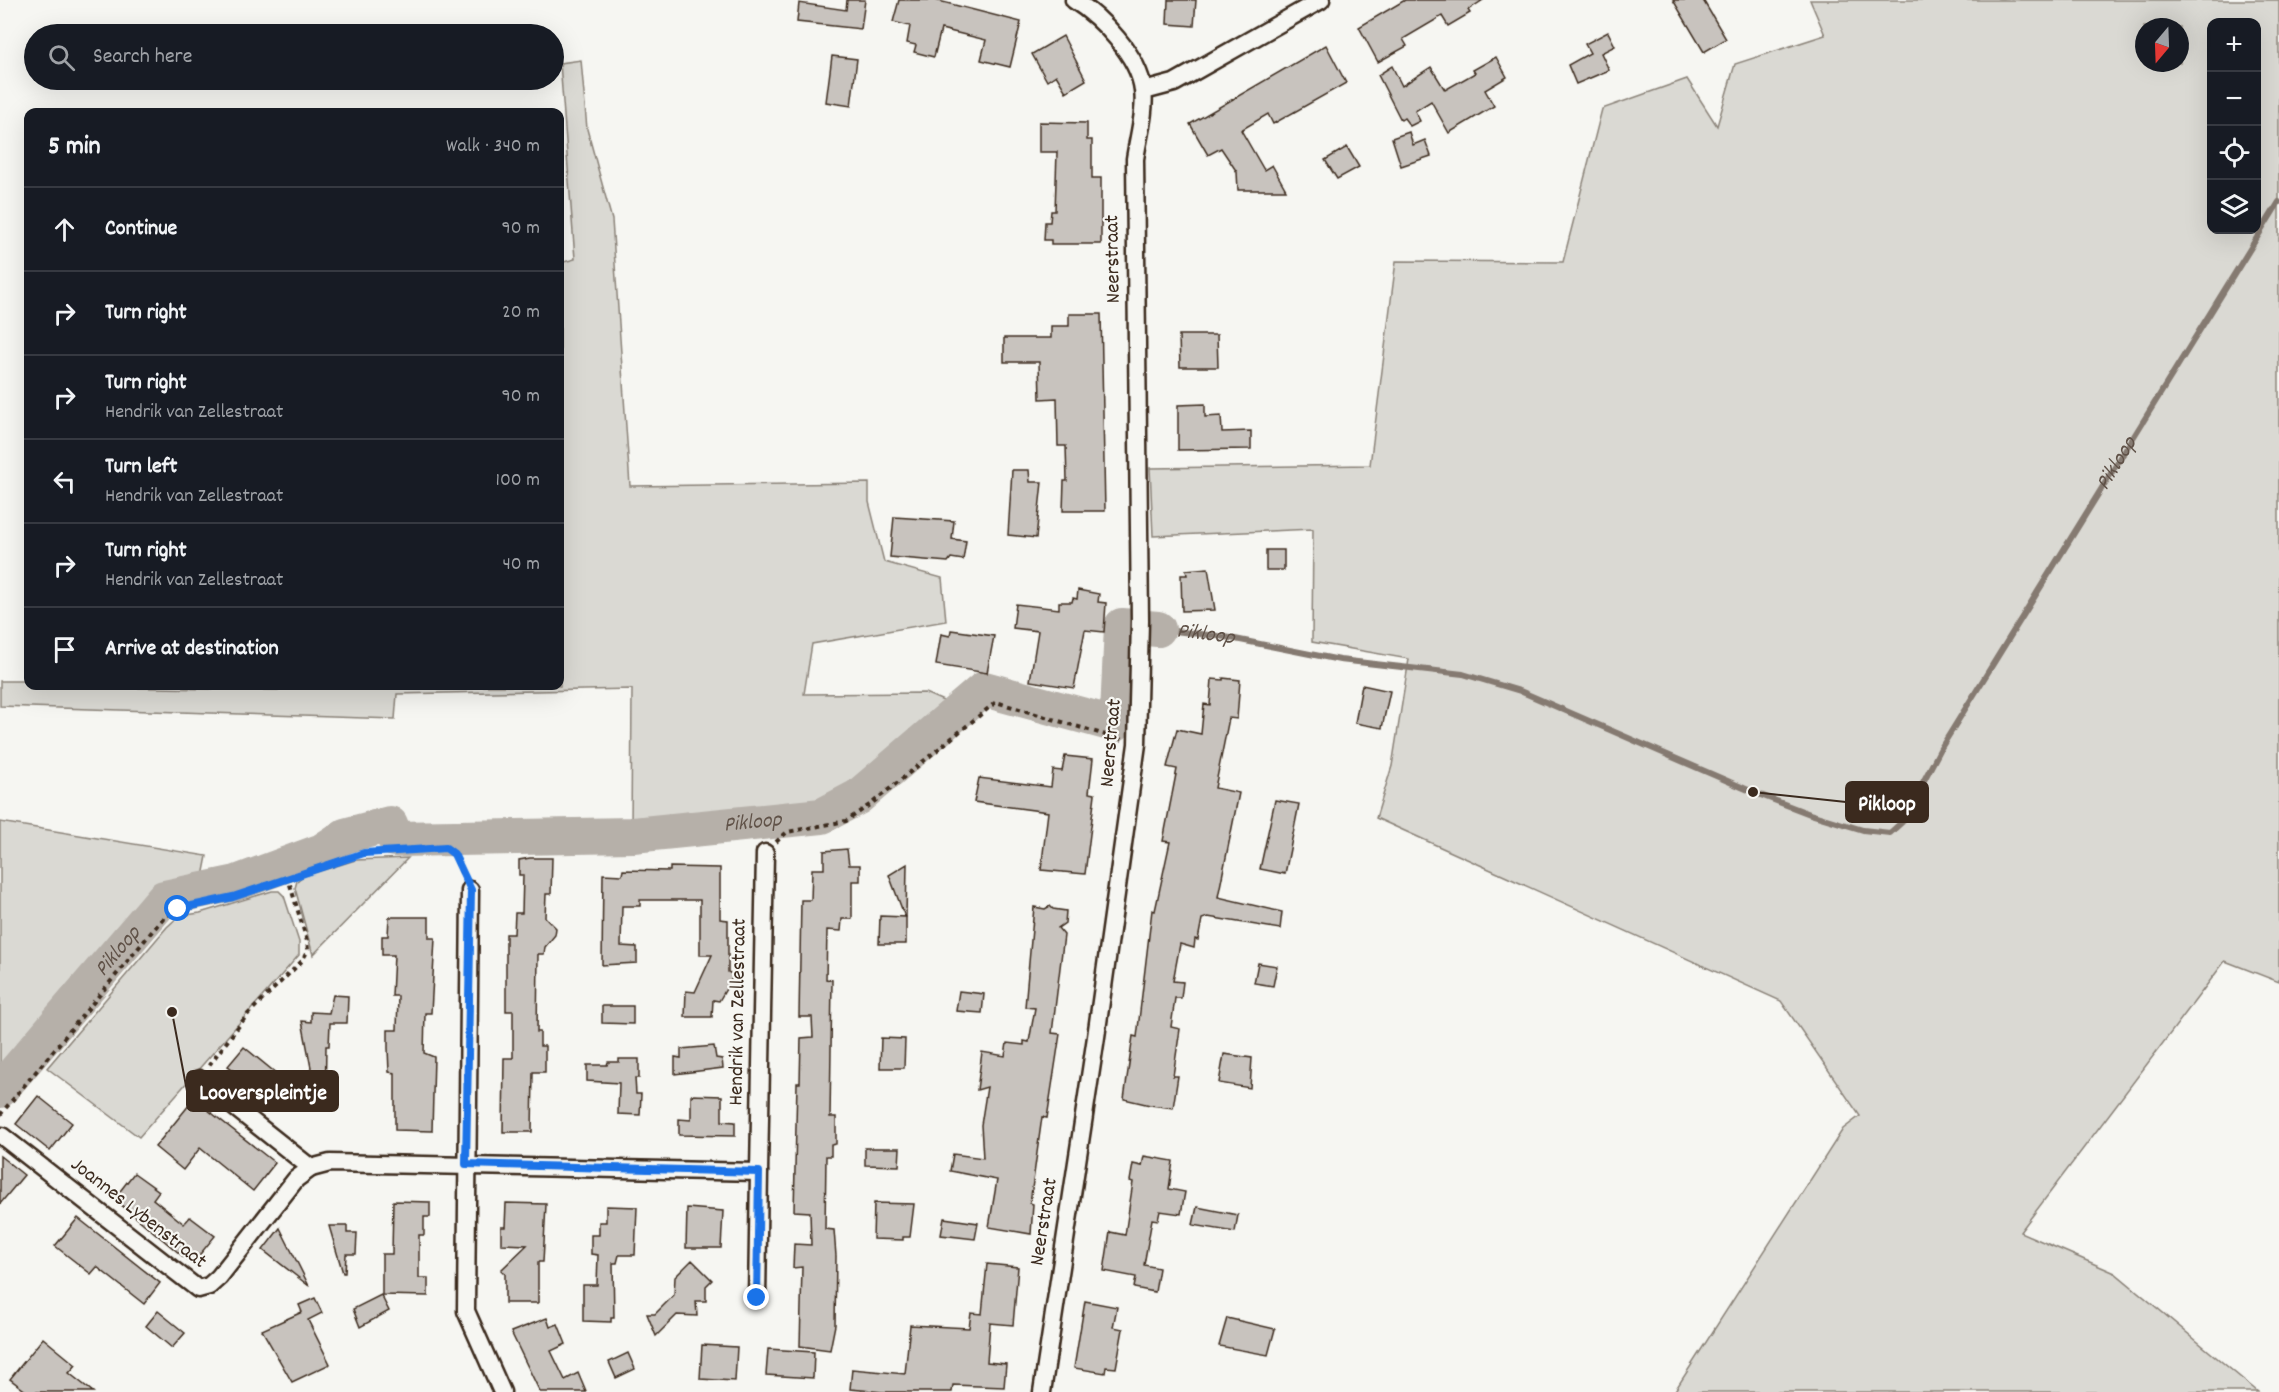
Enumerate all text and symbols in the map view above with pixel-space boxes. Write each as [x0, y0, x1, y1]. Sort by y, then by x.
north arrow [2135, 18, 2189, 72]
map controls [2207, 18, 2261, 234]
button: + [2207, 18, 2261, 72]
search box [24, 24, 564, 90]
icon: search [45, 41, 78, 74]
text: Search here [93, 42, 192, 73]
button: − [2207, 72, 2261, 126]
button: locate [2207, 126, 2261, 180]
text: 5 min [48, 129, 101, 166]
text: Walk · 340 m [446, 133, 540, 161]
button: layers [2207, 180, 2261, 234]
icon: ahead [48, 213, 81, 246]
text: Continue [105, 214, 177, 245]
street label: Neerstraat [1098, 214, 1130, 303]
text: 90 m [502, 215, 540, 243]
icon: right [48, 297, 81, 330]
text: Turn right [105, 298, 187, 329]
text: 20 m [502, 299, 540, 327]
text: Turn right [105, 368, 187, 399]
icon: right [48, 381, 81, 414]
text: 90 m [502, 383, 540, 411]
text: Hendrik van Zellestraat [105, 399, 283, 427]
water label: Pikloop [2089, 430, 2146, 496]
text: Turn left [105, 452, 177, 483]
icon: left [48, 465, 81, 498]
text: 100 m [496, 467, 540, 495]
text: Hendrik van Zellestraat [105, 483, 283, 511]
text: Turn right [105, 536, 187, 567]
icon: right [48, 549, 81, 582]
text: 40 m [502, 551, 540, 579]
text: Hendrik van Zellestraat [105, 567, 283, 595]
water label: Pikloop [1175, 616, 1238, 654]
icon: arrive [48, 633, 81, 666]
text: Arrive at destination [105, 634, 279, 665]
street label: Neerstraat [1093, 697, 1131, 788]
callout: Pikloop [1846, 782, 1928, 822]
text: Pikloop [1858, 790, 1916, 821]
water label: Pikloop [722, 805, 784, 841]
route start [164, 895, 190, 921]
street label: Hendrik van Zellestraat [722, 918, 756, 1106]
water label: Pikloop [88, 919, 149, 984]
callout: Looverspleintje [187, 1071, 338, 1111]
text: Looverspleintje [199, 1079, 327, 1110]
street label: Joannes Lybenstraat [63, 1151, 213, 1277]
street label: Neerstraat [1023, 1176, 1067, 1268]
route end [743, 1284, 769, 1310]

